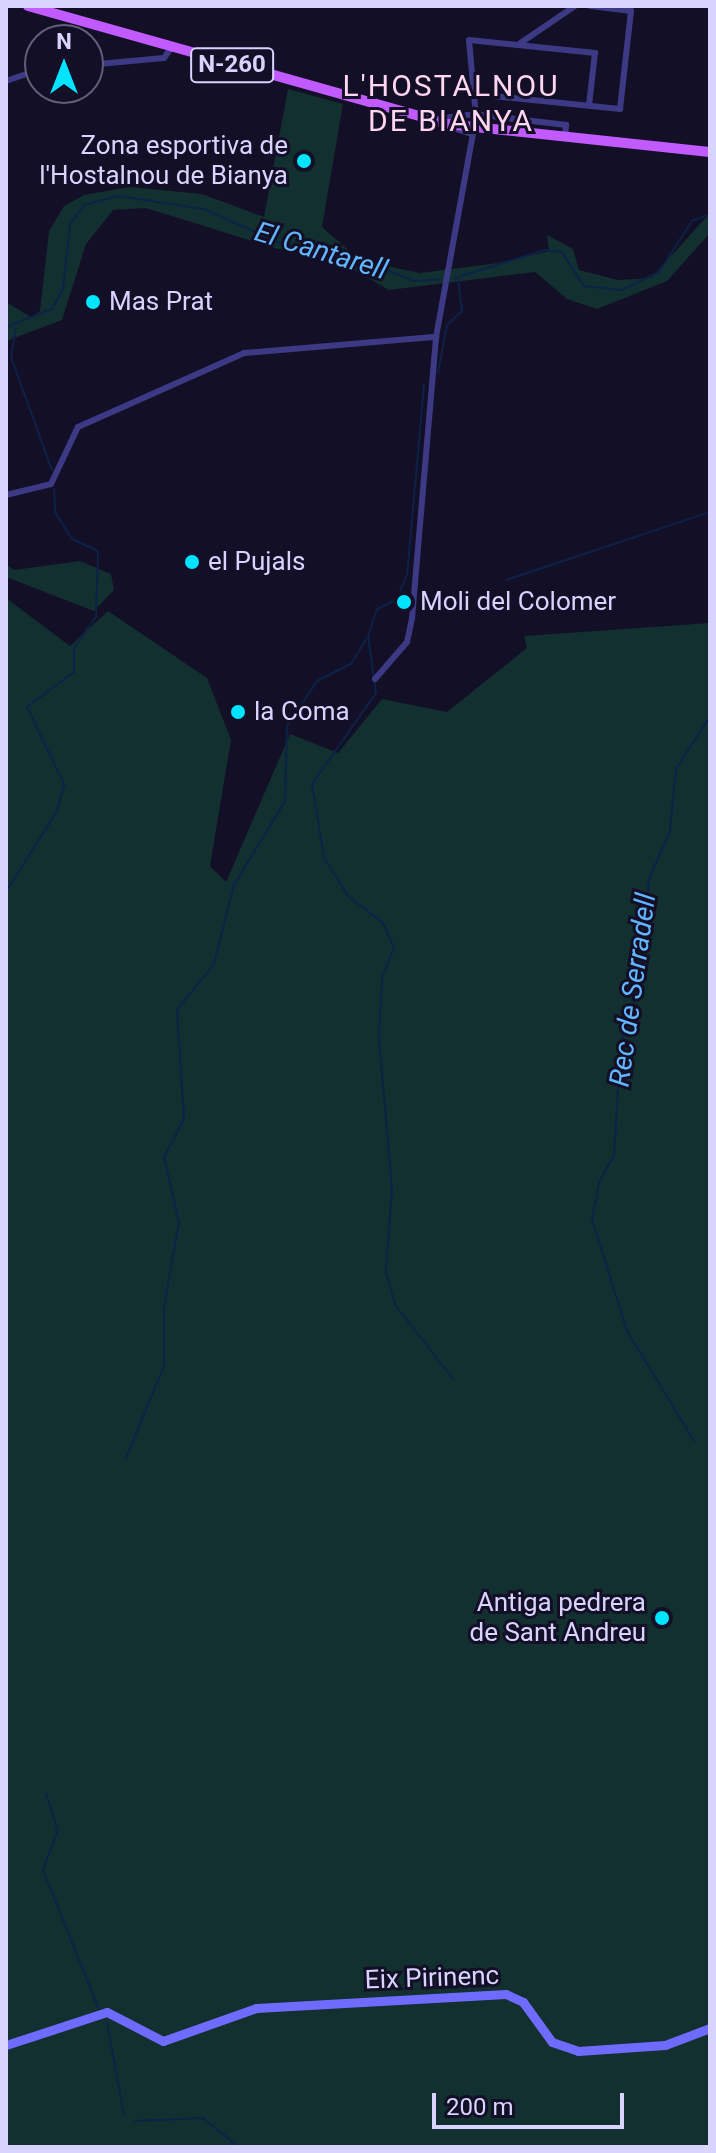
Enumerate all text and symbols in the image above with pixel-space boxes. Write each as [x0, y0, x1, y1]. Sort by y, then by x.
north arrow [24, 24, 104, 104]
text: N [56, 29, 72, 54]
road number: N-260 [190, 45, 274, 85]
district label: L'HOSTALNOU DE BIANYA [342, 68, 560, 138]
place label: Zona esportiva de l'Hostalnou de Bianya [39, 130, 288, 192]
marker: Zona esportiva de l'Hostalnou de Bianya [295, 152, 313, 170]
water label: El Cantarell [251, 215, 391, 287]
place label: Mas Prat [109, 286, 213, 318]
marker: Mas Prat [84, 293, 102, 311]
place label: el Pujals [208, 546, 305, 578]
marker: el Pujals [183, 553, 201, 571]
place label: Moli del Colomer [420, 586, 616, 618]
marker: Moli del Colomer [395, 593, 413, 611]
place label: la Coma [254, 696, 350, 728]
marker: la Coma [229, 703, 247, 721]
water label: Rec de Serradell [603, 891, 663, 1089]
place label: Antiga pedrera de Sant Andreu [470, 1587, 646, 1648]
marker: Antiga pedrera de Sant Andreu [653, 1609, 671, 1627]
street label: Eix Pirinenc [364, 1960, 500, 1996]
scale bar [436, 2077, 628, 2127]
text: 200 m [446, 2093, 513, 2121]

